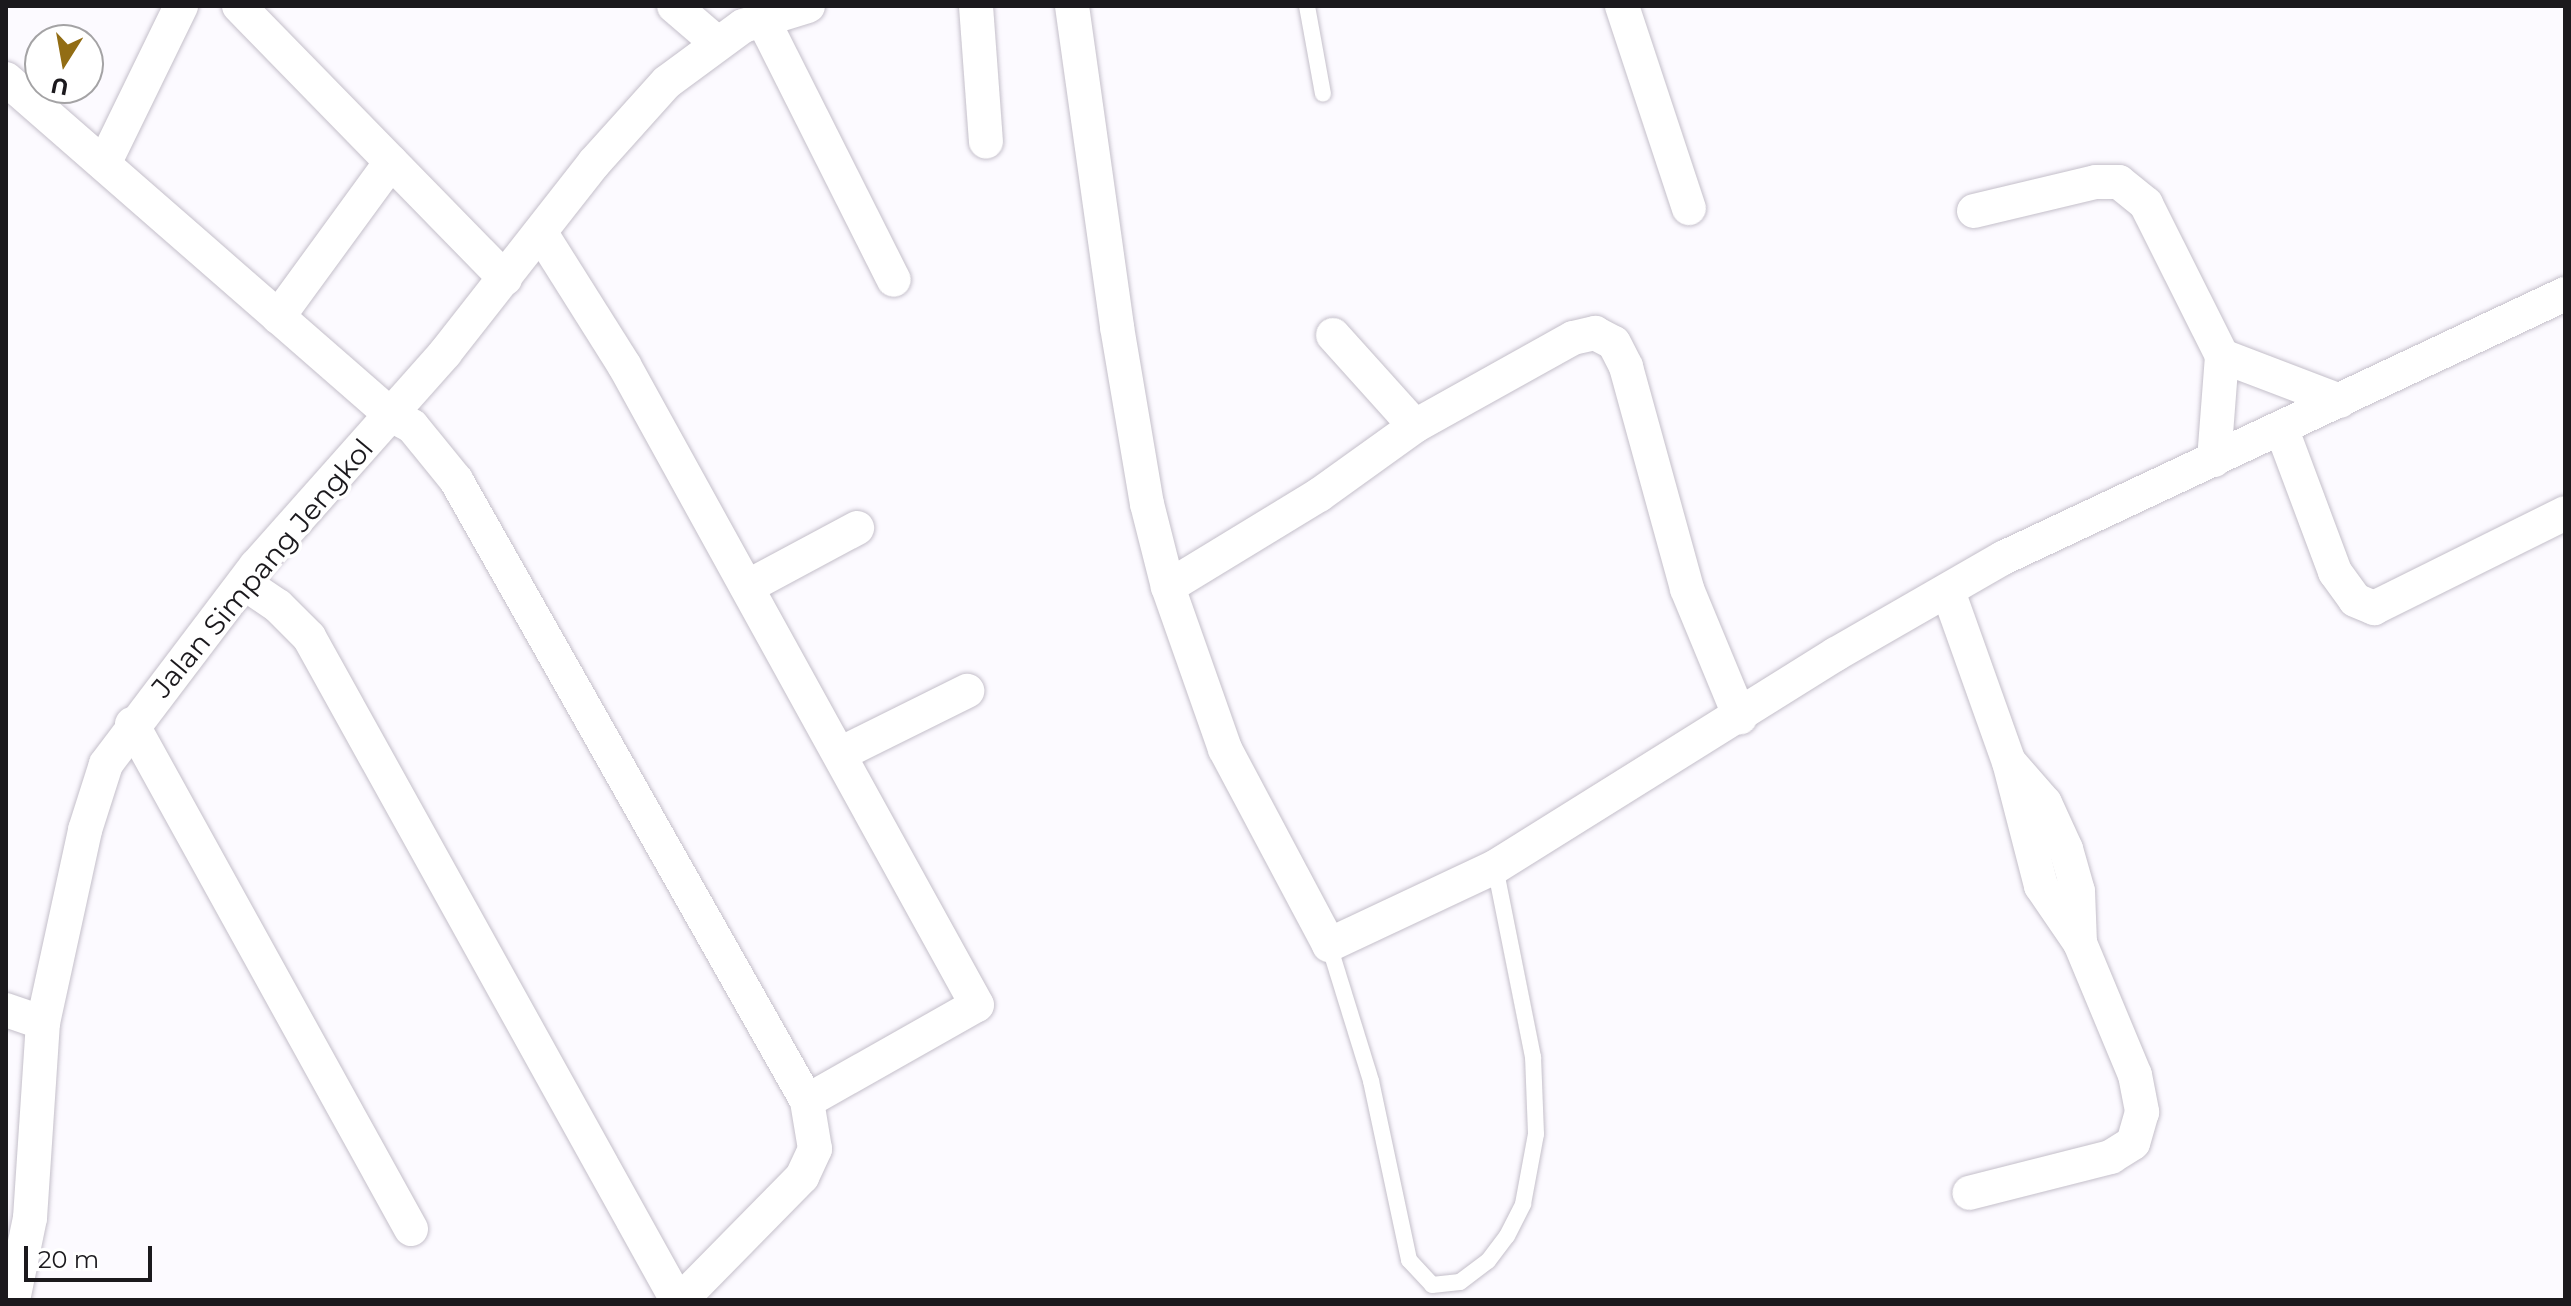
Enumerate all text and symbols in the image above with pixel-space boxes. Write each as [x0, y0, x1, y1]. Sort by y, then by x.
north arrow [24, 24, 104, 104]
text: U [49, 71, 71, 101]
street label: Jalan Simpang Jengkol [144, 432, 380, 704]
scale bar [28, 1230, 156, 1280]
text: 20 m [38, 1245, 99, 1274]

